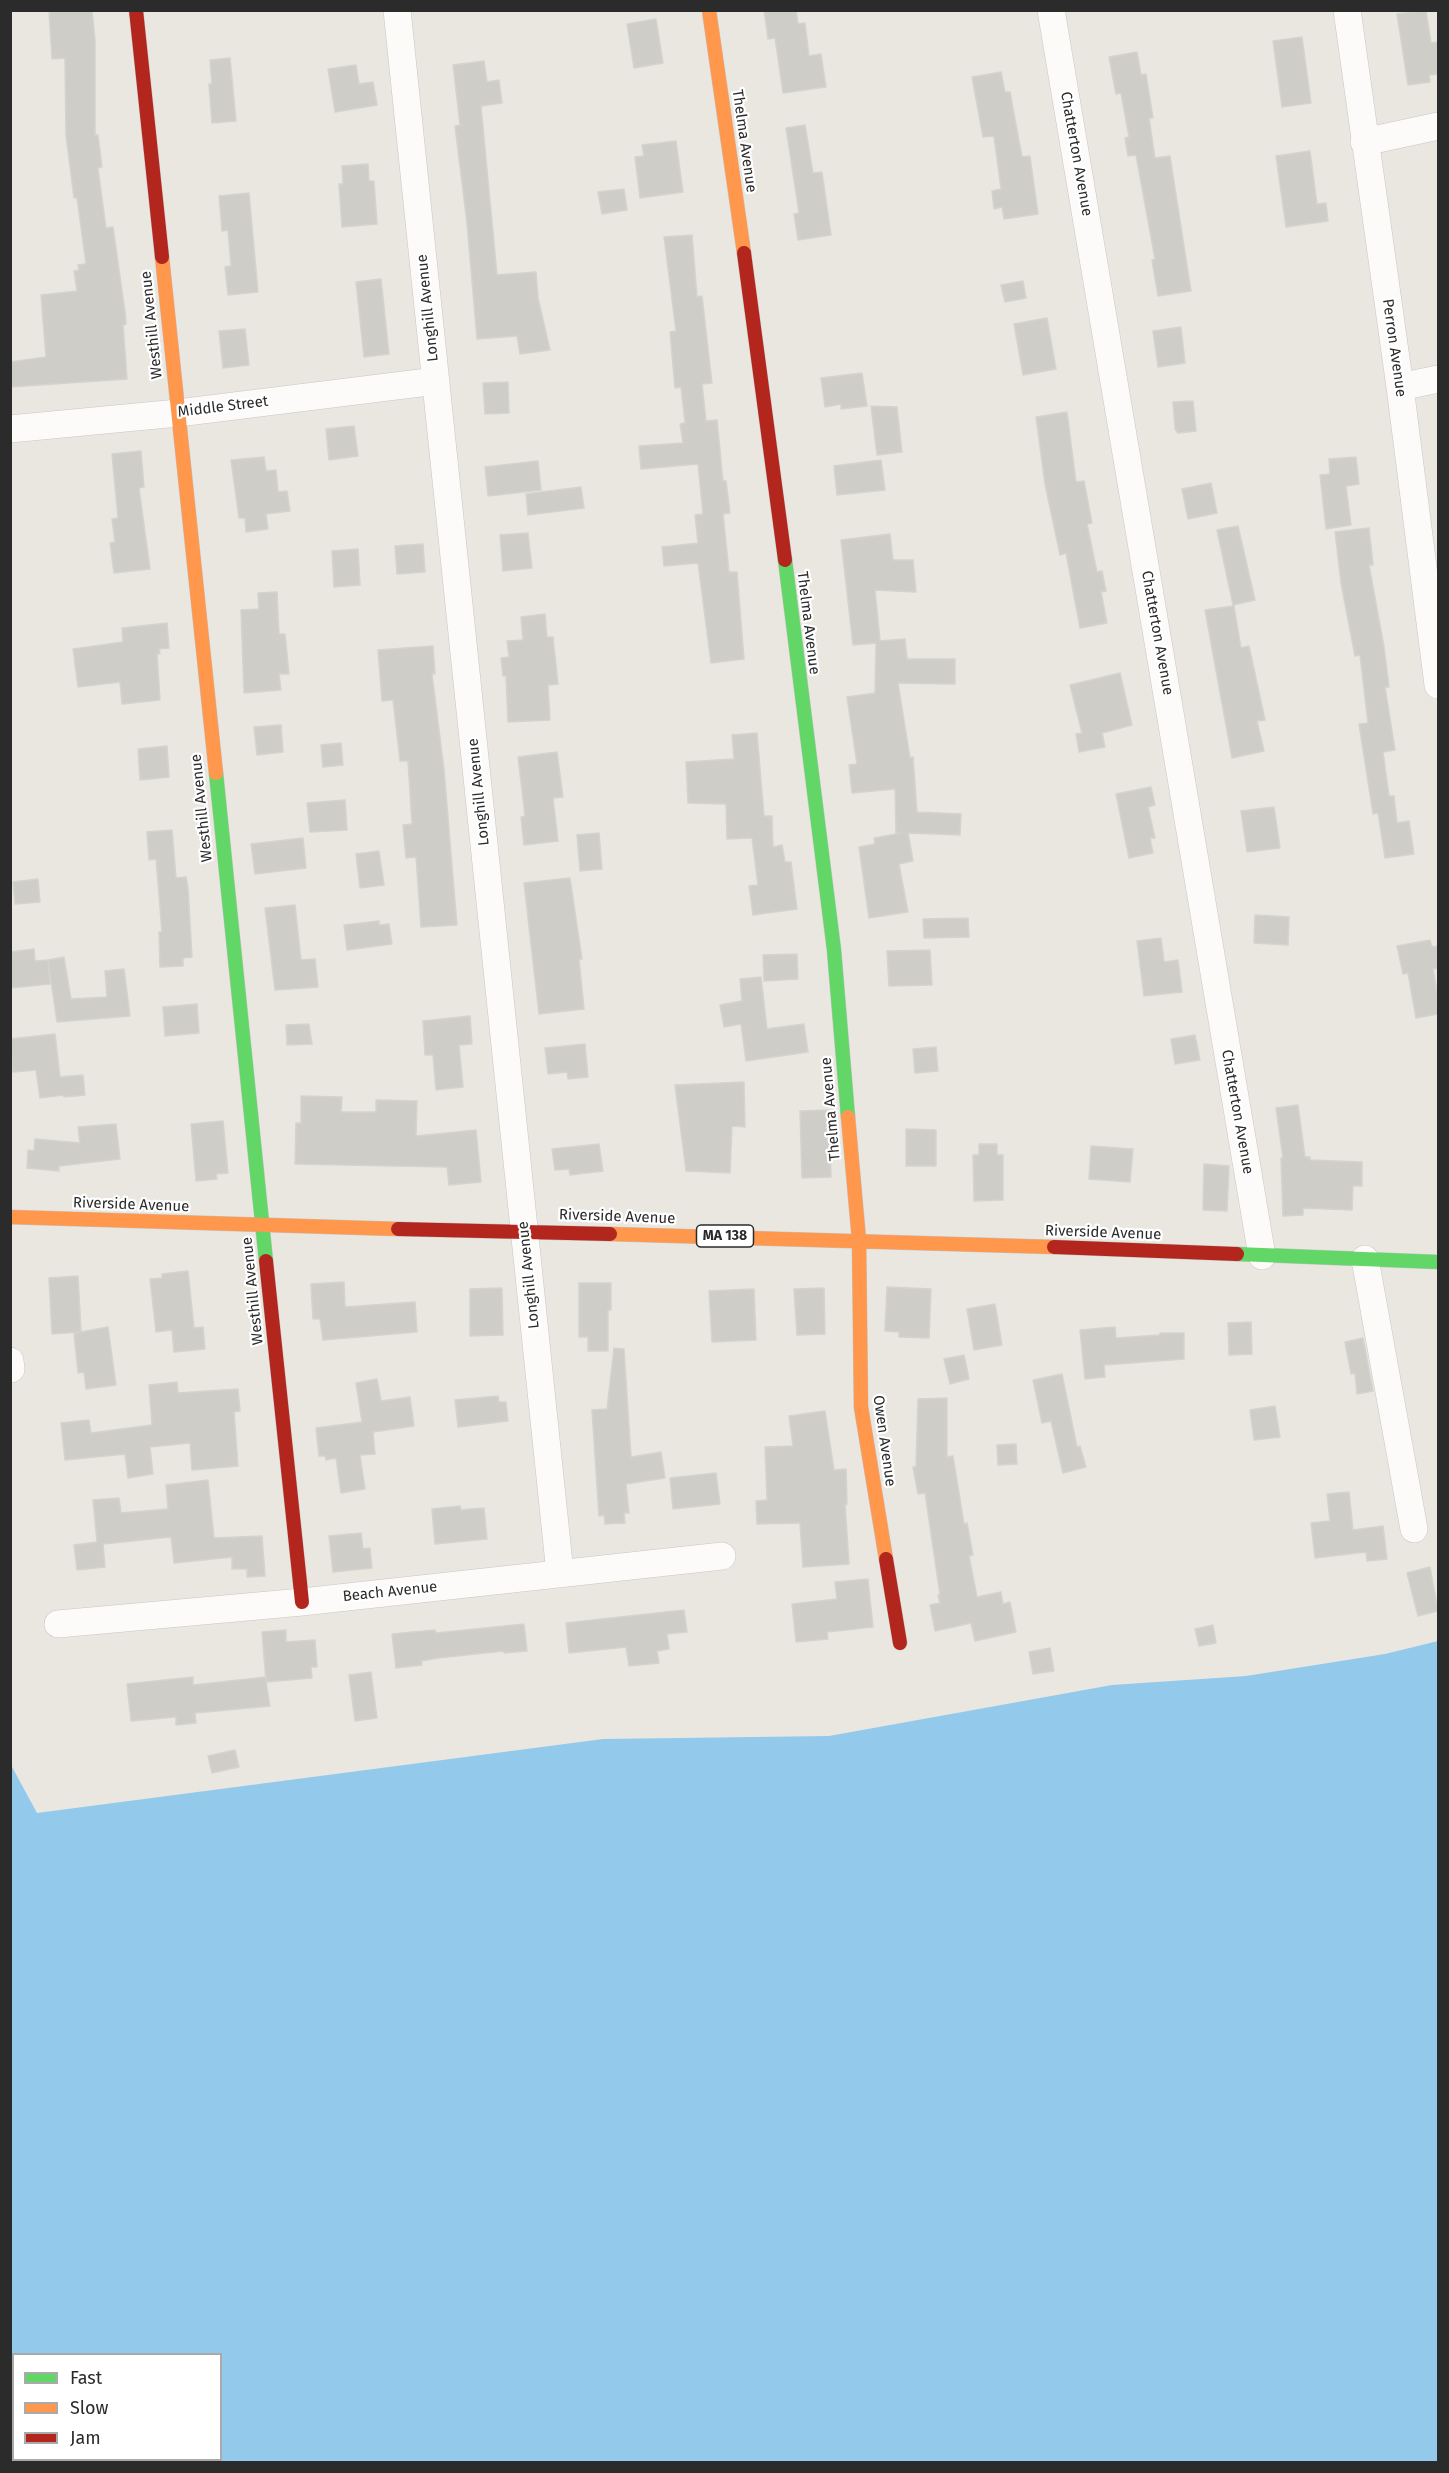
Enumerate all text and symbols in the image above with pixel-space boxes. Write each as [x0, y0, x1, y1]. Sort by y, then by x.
street label: Thelma Avenue [728, 88, 760, 194]
street label: Chatterton Avenue [1056, 90, 1096, 218]
street label: Longhill Avenue [413, 253, 443, 363]
street label: Westhill Avenue [137, 270, 167, 380]
street label: Perron Avenue [1378, 298, 1410, 398]
street label: Middle Street [177, 393, 269, 421]
street label: Chatterton Avenue [1137, 569, 1177, 697]
street label: Thelma Avenue [793, 570, 823, 676]
street label: Longhill Avenue [464, 737, 494, 847]
street label: Westhill Avenue [187, 753, 217, 863]
street label: Chatterton Avenue [1217, 1048, 1257, 1176]
street label: Thelma Avenue [818, 1056, 844, 1162]
street label: Riverside Avenue [72, 1194, 190, 1216]
street label: Riverside Avenue [558, 1206, 676, 1228]
street label: Longhill Avenue [514, 1220, 544, 1330]
street label: Riverside Avenue [1044, 1222, 1162, 1244]
road number: MA 138 [696, 1225, 754, 1247]
street label: Westhill Avenue [238, 1236, 268, 1346]
street label: Owen Avenue [869, 1394, 899, 1488]
street label: Beach Avenue [342, 1578, 438, 1606]
legend [12, 2353, 222, 2461]
text: Fast [70, 2367, 102, 2389]
text: Slow [70, 2397, 108, 2419]
text: Jam [70, 2427, 101, 2449]

